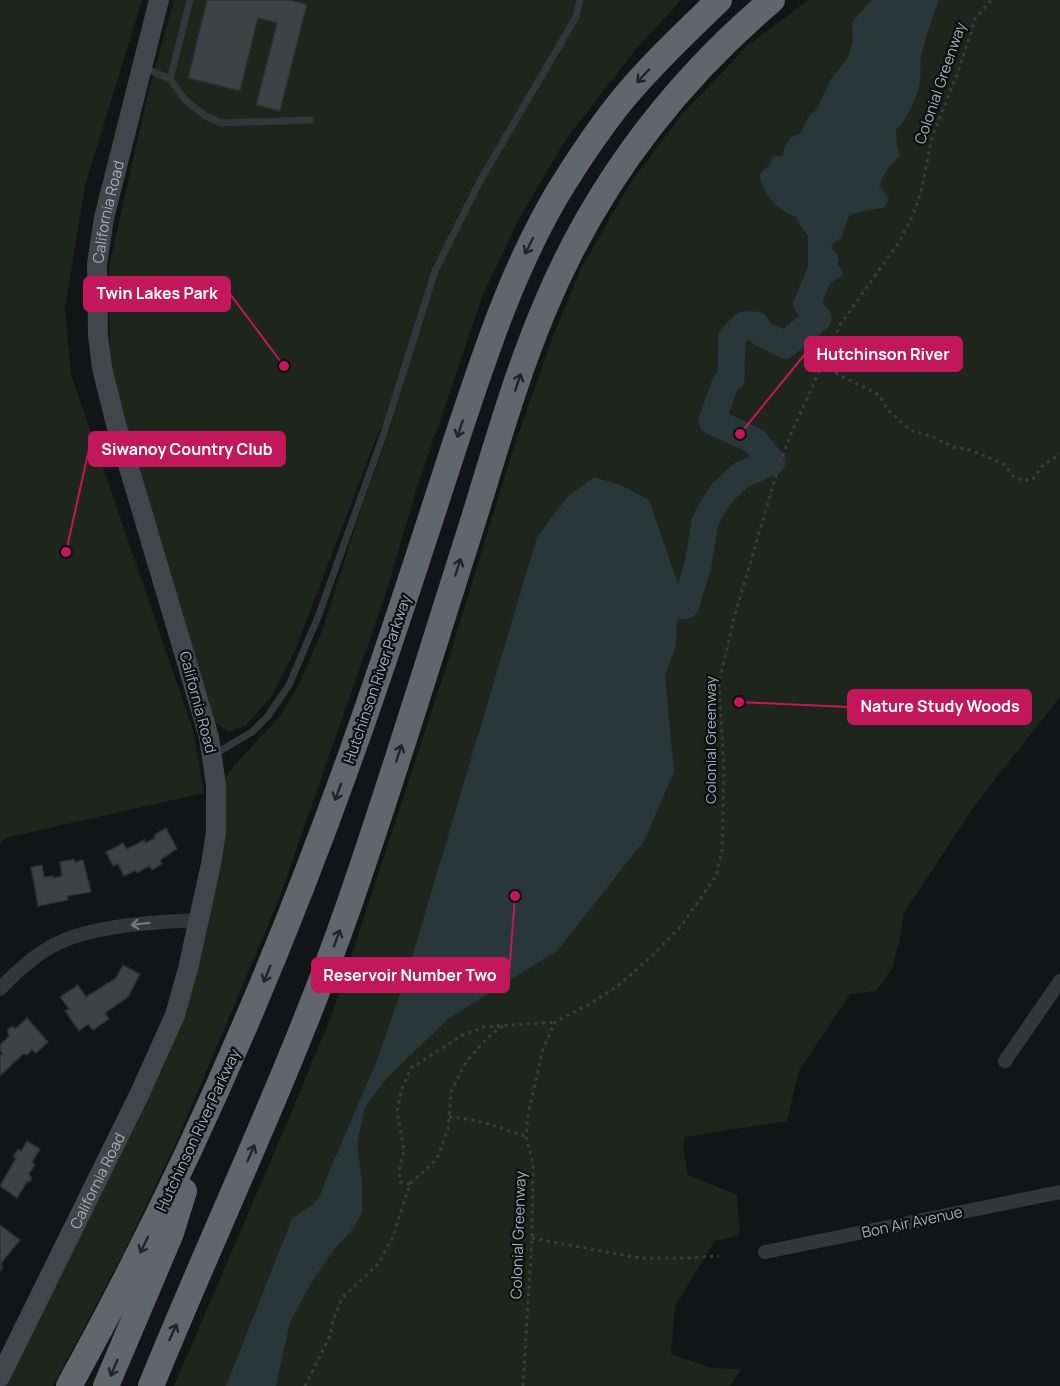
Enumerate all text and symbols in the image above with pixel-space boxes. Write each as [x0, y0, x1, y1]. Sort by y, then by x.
street label: Colonial Greenway [909, 19, 971, 147]
one-way arrow [637, 68, 651, 83]
street label: California Road [87, 158, 129, 265]
one-way arrow [523, 237, 534, 255]
callout: Twin Lakes Park [84, 277, 230, 311]
text: Twin Lakes Park [96, 282, 218, 304]
callout: Hutchinson River [805, 337, 962, 371]
text: Hutchinson River [816, 343, 950, 365]
one-way arrow [513, 373, 524, 392]
one-way arrow [454, 419, 465, 438]
callout: Siwanoy Country Club [89, 432, 285, 466]
text: Siwanoy Country Club [101, 438, 273, 460]
one-way arrow [454, 558, 465, 577]
street label: Hutchinson River Parkway [338, 592, 416, 766]
street label: California Road [174, 649, 222, 755]
street label: Colonial Greenway [700, 676, 721, 804]
callout: Nature Study Woods [848, 690, 1031, 724]
text: Nature Study Woods [860, 695, 1020, 717]
one-way arrow [394, 744, 405, 763]
one-way arrow [331, 783, 342, 801]
one-way arrow [131, 919, 151, 930]
one-way arrow [333, 929, 344, 948]
callout: Reservoir Number Two [312, 958, 509, 992]
one-way arrow [261, 964, 272, 983]
text: Reservoir Number Two [323, 964, 497, 986]
street label: Hutchinson River Parkway [151, 1045, 245, 1215]
street label: California Road [64, 1129, 129, 1232]
one-way arrow [246, 1144, 257, 1162]
street label: Colonial Greenway [505, 1171, 531, 1299]
street label: Bon Air Avenue [860, 1201, 965, 1243]
one-way arrow [138, 1235, 149, 1253]
one-way arrow [168, 1323, 179, 1342]
one-way arrow [108, 1358, 119, 1377]

